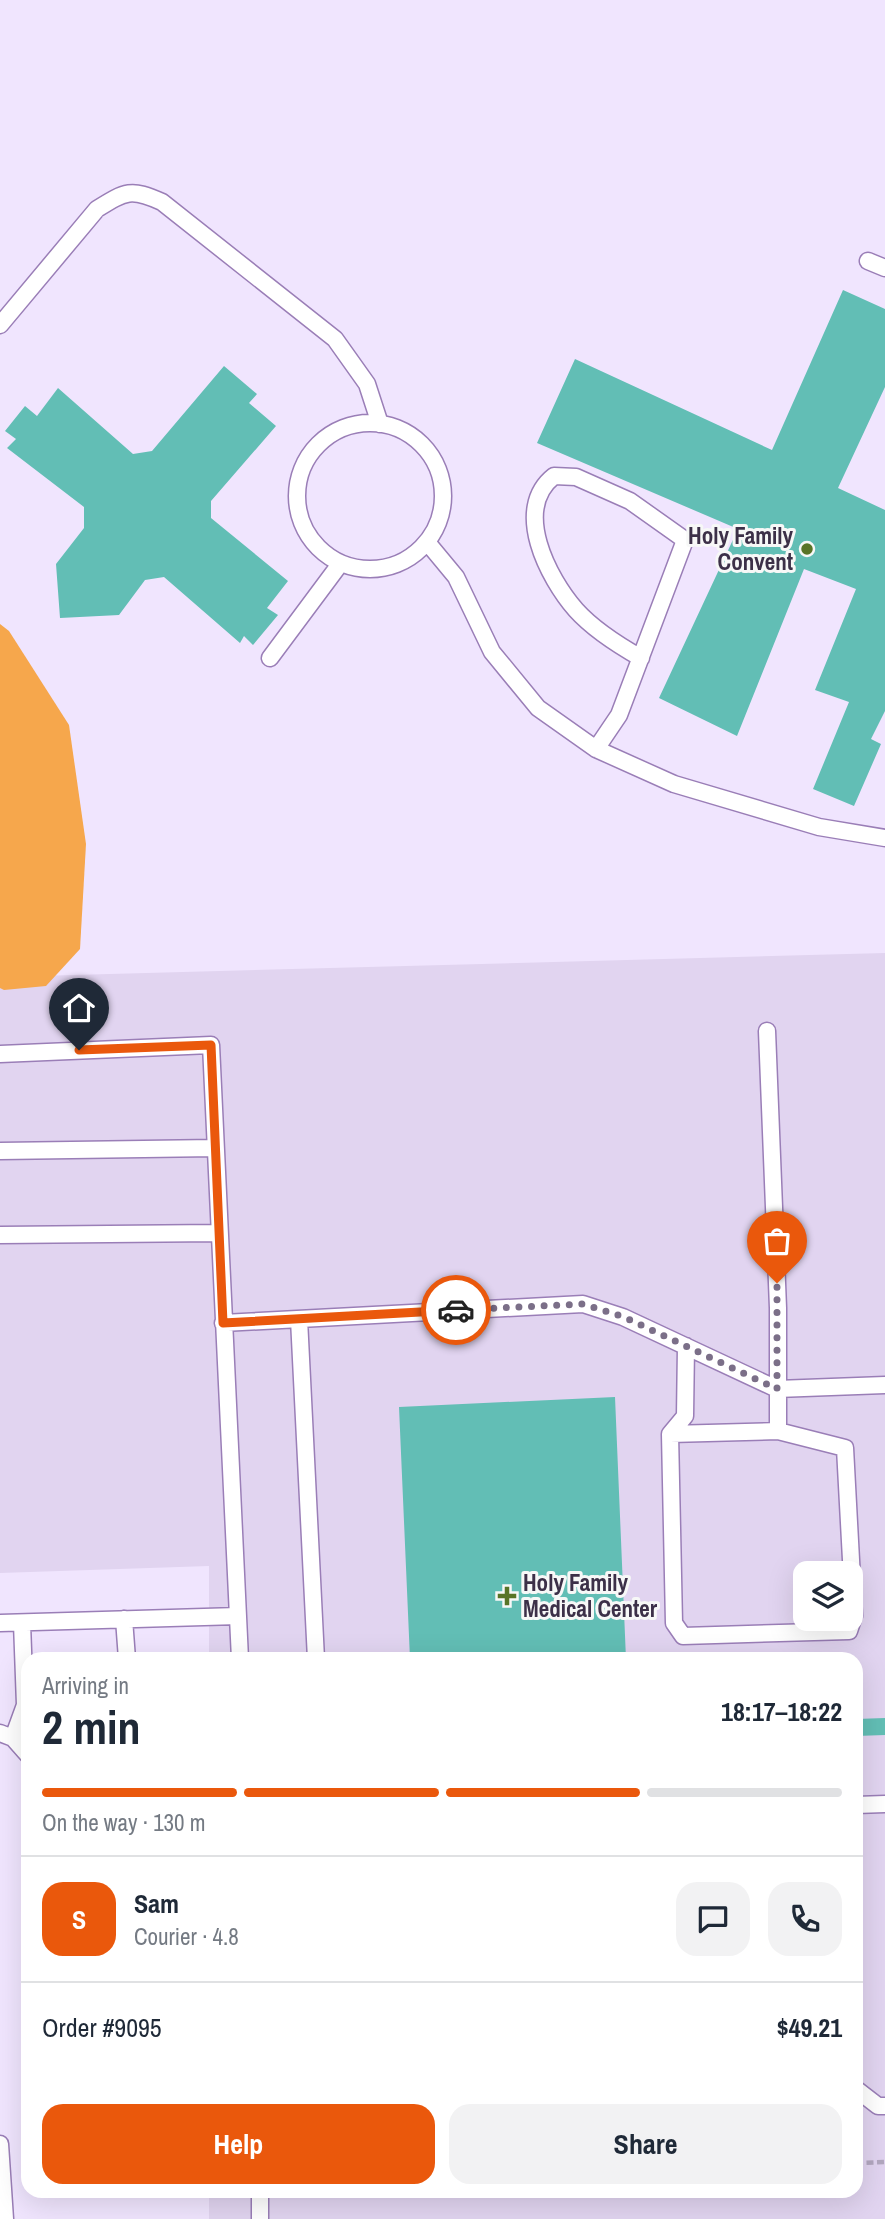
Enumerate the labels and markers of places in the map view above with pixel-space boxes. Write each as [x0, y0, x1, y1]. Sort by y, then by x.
place label: Holy Family Convent [688, 520, 794, 577]
marker: Holy Family Convent [799, 541, 815, 557]
pin [49, 978, 109, 1050]
pin [747, 1211, 807, 1283]
place label: Holy Family Medical Center [523, 1567, 658, 1624]
marker: Holy Family Medical Center [497, 1586, 517, 1606]

